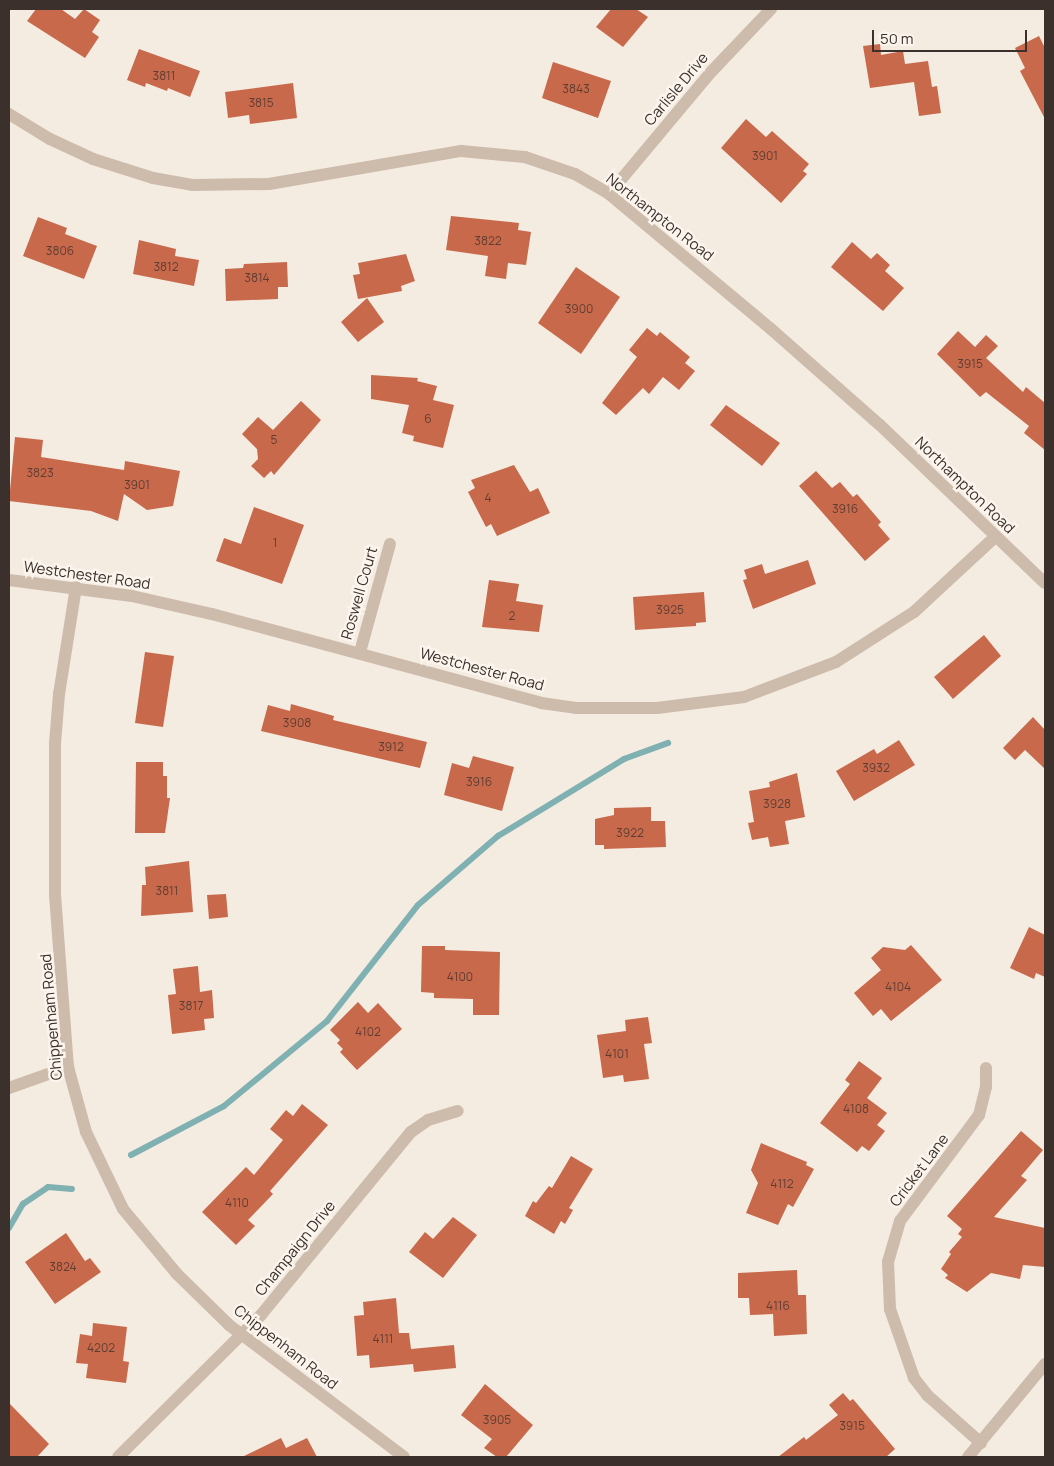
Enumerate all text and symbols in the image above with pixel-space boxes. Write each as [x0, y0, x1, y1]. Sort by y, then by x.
scale bar [874, 20, 1029, 52]
text: 50 m [880, 28, 914, 49]
street label: Carlisle Drive [640, 49, 712, 129]
house number: 3811 [153, 69, 175, 83]
house number: 3843 [562, 82, 590, 96]
house number: 3815 [248, 96, 274, 110]
house number: 3901 [752, 149, 778, 163]
street label: Northampton Road [603, 169, 717, 265]
house number: 3822 [474, 234, 502, 248]
house number: 3806 [46, 244, 74, 258]
house number: 3812 [153, 260, 179, 274]
house number: 3814 [244, 271, 270, 285]
house number: 3900 [565, 302, 593, 316]
house number: 3915 [957, 357, 983, 371]
house number: 6 [424, 412, 432, 426]
house number: 5 [271, 433, 277, 447]
street label: Northampton Road [911, 433, 1019, 537]
house number: 3823 [26, 466, 54, 480]
house number: 3901 [124, 478, 150, 492]
house number: 4 [484, 491, 492, 505]
house number: 3916 [832, 502, 858, 516]
house number: 1 [273, 536, 277, 550]
street label: Roswell Court [337, 545, 381, 641]
street label: Westchester Road [22, 557, 152, 593]
house number: 3925 [656, 603, 684, 617]
house number: 2 [509, 609, 515, 623]
street label: Westchester Road [418, 644, 546, 694]
house number: 3908 [283, 716, 311, 730]
house number: 3912 [378, 740, 404, 754]
house number: 3932 [862, 761, 890, 775]
house number: 3916 [466, 775, 492, 789]
house number: 3928 [763, 797, 791, 811]
house number: 3922 [616, 826, 644, 840]
house number: 3811 [156, 884, 178, 898]
street label: Chippenham Road [37, 953, 65, 1081]
house number: 4100 [447, 970, 473, 984]
house number: 4104 [885, 980, 911, 994]
house number: 3817 [179, 999, 203, 1013]
house number: 4102 [355, 1025, 381, 1039]
house number: 4101 [605, 1047, 629, 1061]
house number: 4108 [843, 1102, 869, 1116]
street label: Cricket Lane [886, 1130, 952, 1210]
house number: 4112 [770, 1177, 794, 1191]
house number: 4110 [225, 1196, 249, 1210]
street label: Champaign Drive [251, 1197, 339, 1299]
house number: 3824 [49, 1260, 77, 1274]
house number: 4116 [766, 1299, 790, 1313]
street label: Chippenham Road [230, 1301, 342, 1393]
house number: 4111 [372, 1332, 394, 1346]
house number: 4202 [87, 1341, 115, 1355]
house number: 3905 [483, 1413, 511, 1427]
house number: 3915 [839, 1419, 865, 1433]

